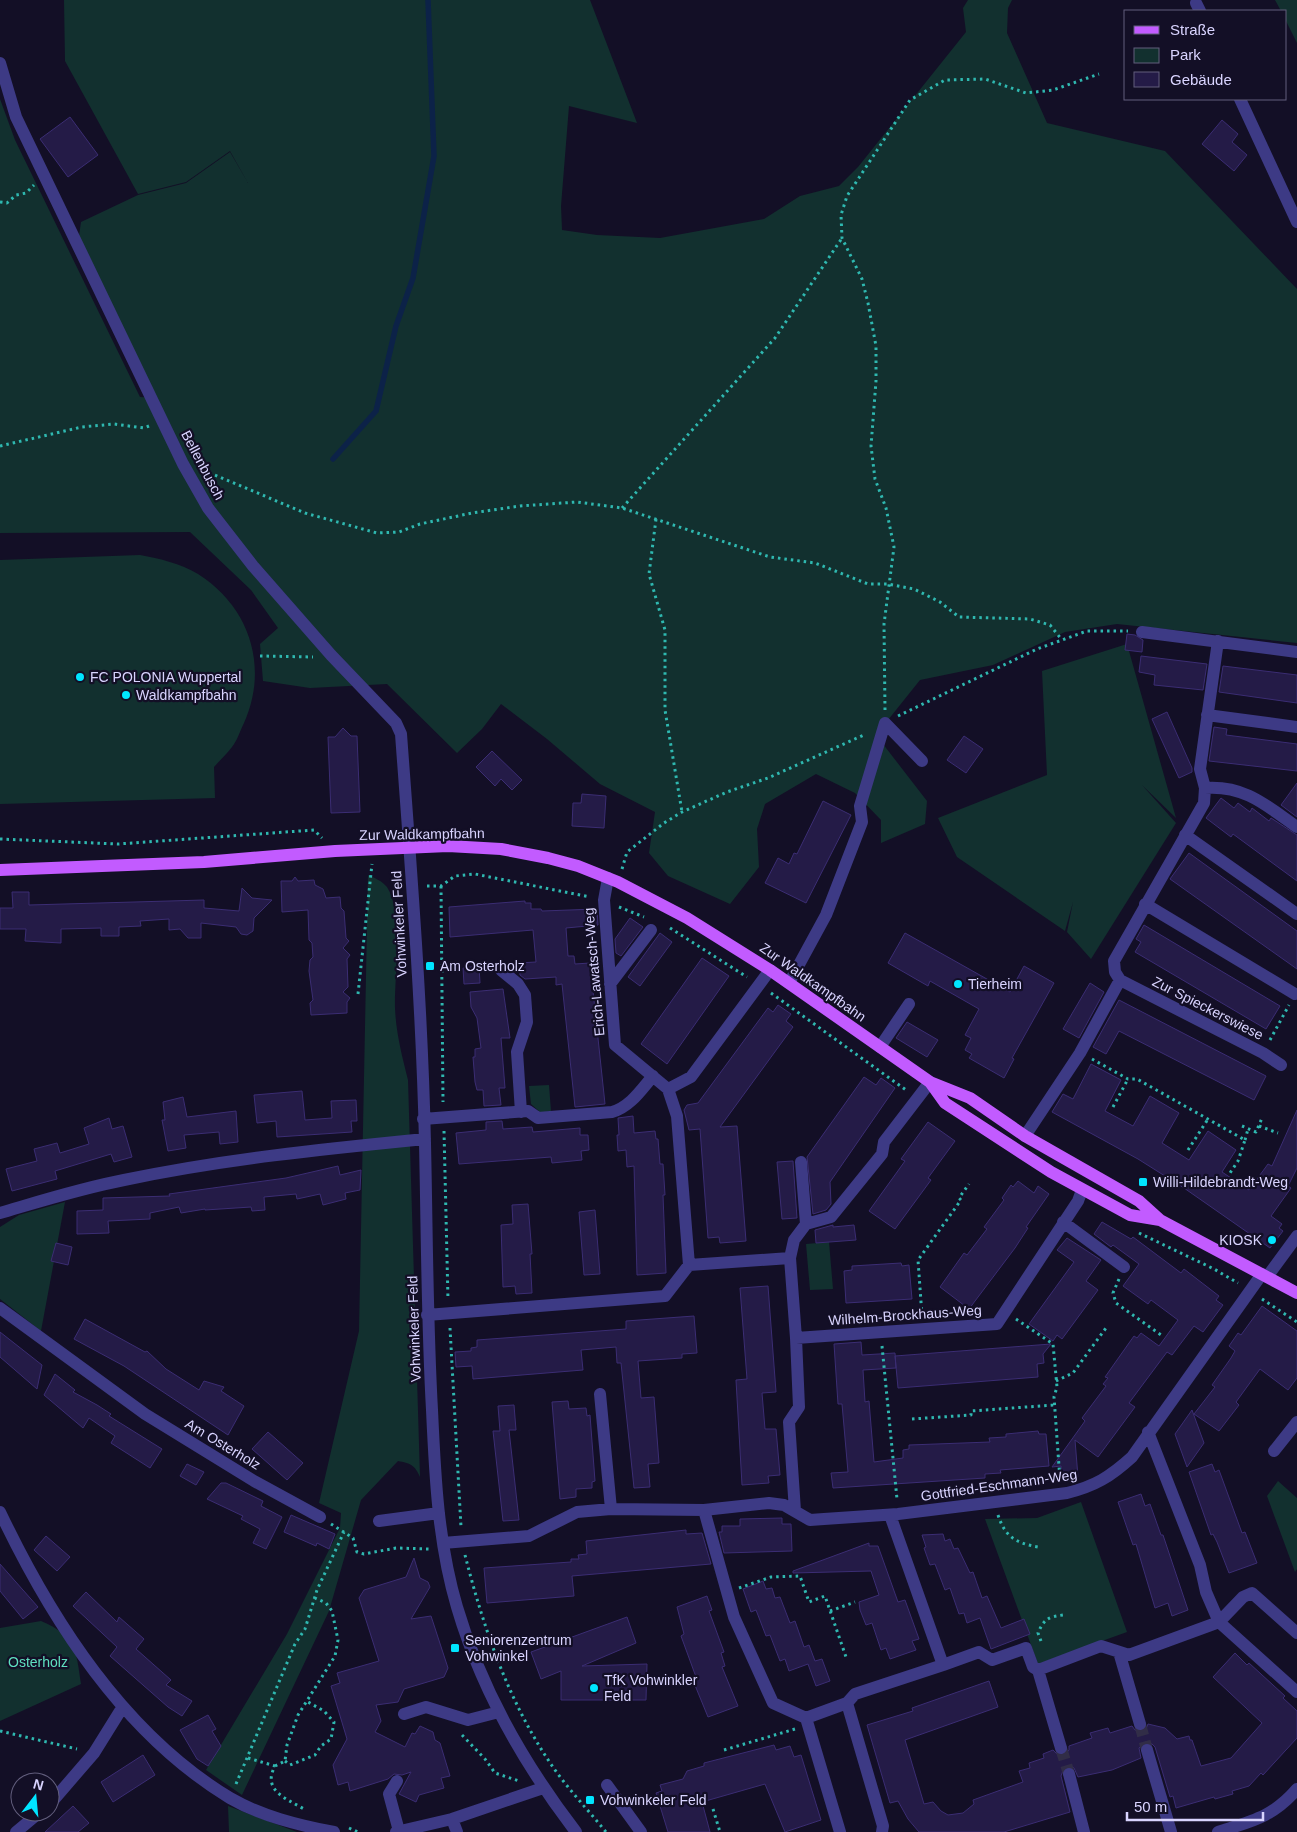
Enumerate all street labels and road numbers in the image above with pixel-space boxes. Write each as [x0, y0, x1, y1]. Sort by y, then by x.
street label: Bellenbusch [178, 428, 228, 502]
street label: Zur Waldkampfbahn [359, 825, 485, 843]
street label: Vohwinkeler Feld [388, 870, 410, 978]
street label: Erich-Lawatsch-Weg [580, 907, 608, 1037]
street label: Zur Waldkampfbahn [757, 939, 869, 1025]
street label: Zur Spieckerswiese [1150, 973, 1266, 1043]
street label: Vohwinkeler Feld [404, 1275, 424, 1383]
street label: Wilhelm-Brockhaus-Weg [828, 1302, 982, 1328]
street label: Am Osterholz [183, 1415, 263, 1473]
street label: Gottfried-Eschmann-Weg [920, 1466, 1078, 1504]

